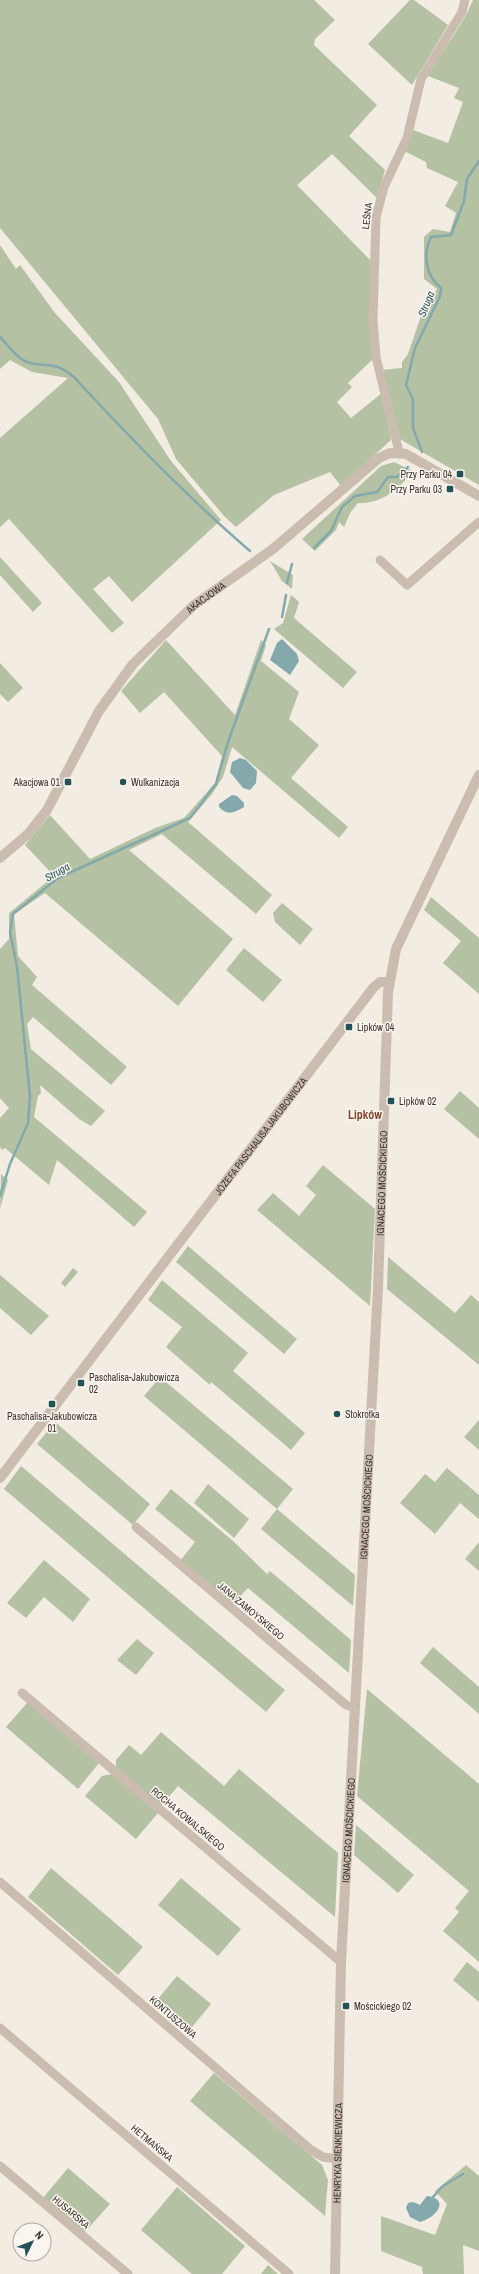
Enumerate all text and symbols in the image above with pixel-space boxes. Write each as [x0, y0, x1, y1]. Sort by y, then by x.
street label: LEŚNA [359, 201, 375, 230]
water label: Struga [415, 289, 437, 319]
place label: Przy Parku 04 [401, 468, 452, 481]
marker: Przy Parku 04 [455, 469, 465, 479]
place label: Przy Parku 03 [391, 483, 442, 496]
marker: Przy Parku 03 [445, 484, 455, 494]
street label: AKACJOWA [182, 578, 228, 617]
place label: Akacjowa 01 [13, 776, 60, 789]
place label: Wulkanizacja [131, 776, 180, 789]
marker: Akacjowa 01 [63, 777, 73, 787]
marker: Wulkanizacja [118, 777, 128, 787]
water label: Struga [42, 859, 72, 885]
place label: Lipków 04 [357, 1021, 395, 1034]
marker: Lipków 04 [344, 1022, 354, 1032]
street label: JÓZEFA PASCHALISA JAKUBOWICZA [211, 1074, 310, 1197]
place label: Lipków 02 [399, 1095, 437, 1108]
marker: Lipków 02 [386, 1096, 396, 1106]
district label: Lipków [348, 1107, 382, 1123]
street label: IGNACEGO MOŚCICKIEGO [373, 1130, 390, 1236]
place label: Paschalisa-Jakubowicza 02 [89, 1371, 180, 1396]
marker: Paschalisa-Jakubowicza 02 [76, 1378, 86, 1388]
marker: Paschalisa-Jakubowicza 01 [47, 1399, 57, 1409]
place label: Stokrotka [345, 1408, 380, 1421]
marker: Stokrotka [332, 1409, 342, 1419]
place label: Paschalisa-Jakubowicza 01 [7, 1410, 98, 1435]
street label: IGNACEGO MOŚCICKIEGO [357, 1454, 375, 1560]
street label: JANA ZAMOYSKIEGO [215, 1579, 287, 1643]
street label: IGNACEGO MOŚCICKIEGO [339, 1777, 358, 1883]
street label: ROCHA KOWALSKIEGO [149, 1784, 227, 1854]
street label: KONTUSZOWA [147, 1993, 200, 2041]
place label: Mościckiego 02 [354, 2000, 412, 2013]
marker: Mościckiego 02 [341, 2001, 351, 2011]
street label: HENRYKA SIENKIEWICZA [330, 2102, 345, 2203]
street label: HETMAŃSKA [128, 2122, 176, 2165]
street label: HUSARSKA [50, 2193, 93, 2232]
north arrow [12, 2222, 52, 2262]
text: N [32, 2228, 47, 2242]

